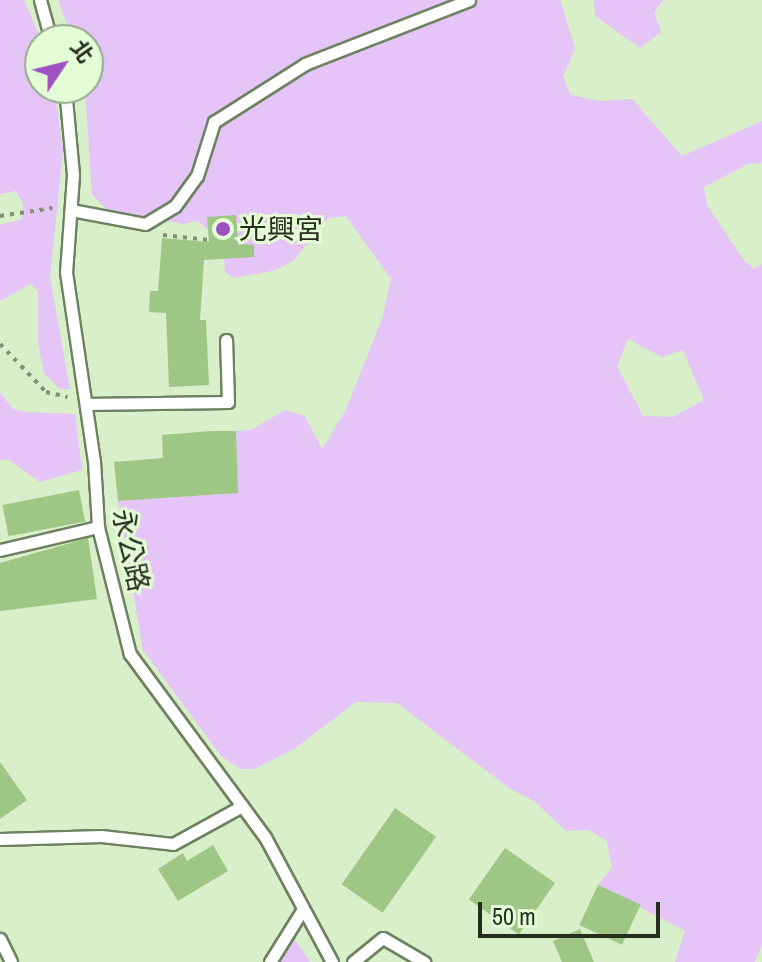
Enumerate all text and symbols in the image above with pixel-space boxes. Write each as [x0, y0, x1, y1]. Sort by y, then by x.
north arrow [24, 24, 104, 104]
text: 北 [63, 34, 101, 69]
place label: 光興宮 [239, 212, 323, 246]
marker: 光興宮 [214, 220, 232, 238]
street label: 永公路 [106, 505, 156, 595]
scale bar [482, 886, 664, 936]
text: 50 m [492, 900, 536, 932]

